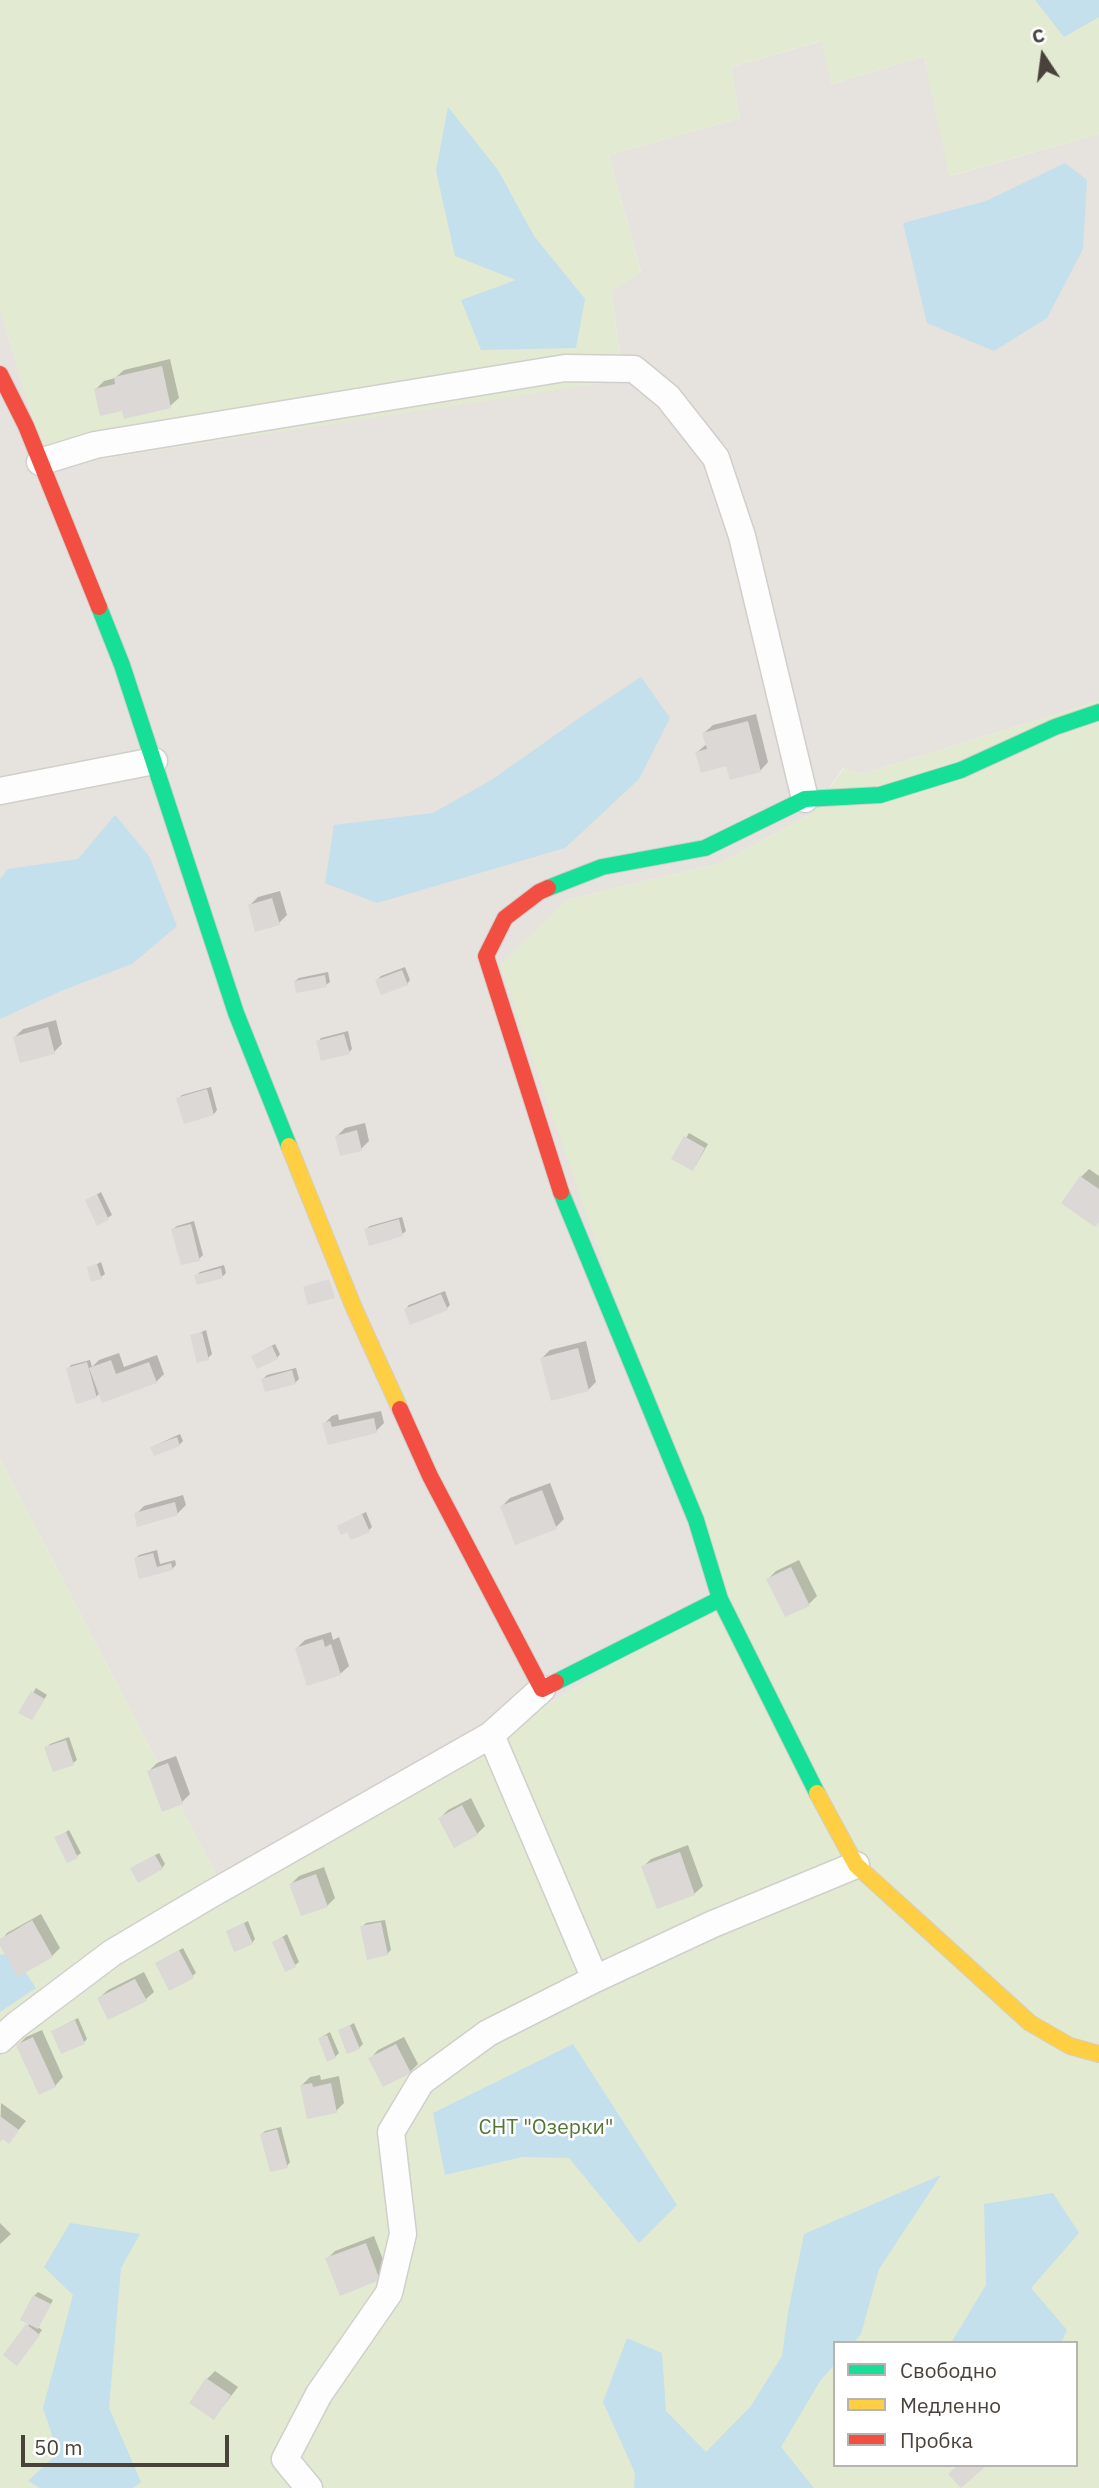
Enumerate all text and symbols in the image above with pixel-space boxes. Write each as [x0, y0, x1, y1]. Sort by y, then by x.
north arrow [1008, 21, 1078, 91]
text: С [1030, 22, 1047, 49]
park label: СНТ "Озерки" [478, 2115, 614, 2141]
legend [833, 2341, 1078, 2467]
text: Свободно [900, 2356, 997, 2384]
text: Медленно [900, 2391, 1001, 2419]
scale bar [24, 2422, 233, 2466]
text: Пробка [900, 2426, 973, 2454]
text: 50 m [34, 2433, 83, 2461]

